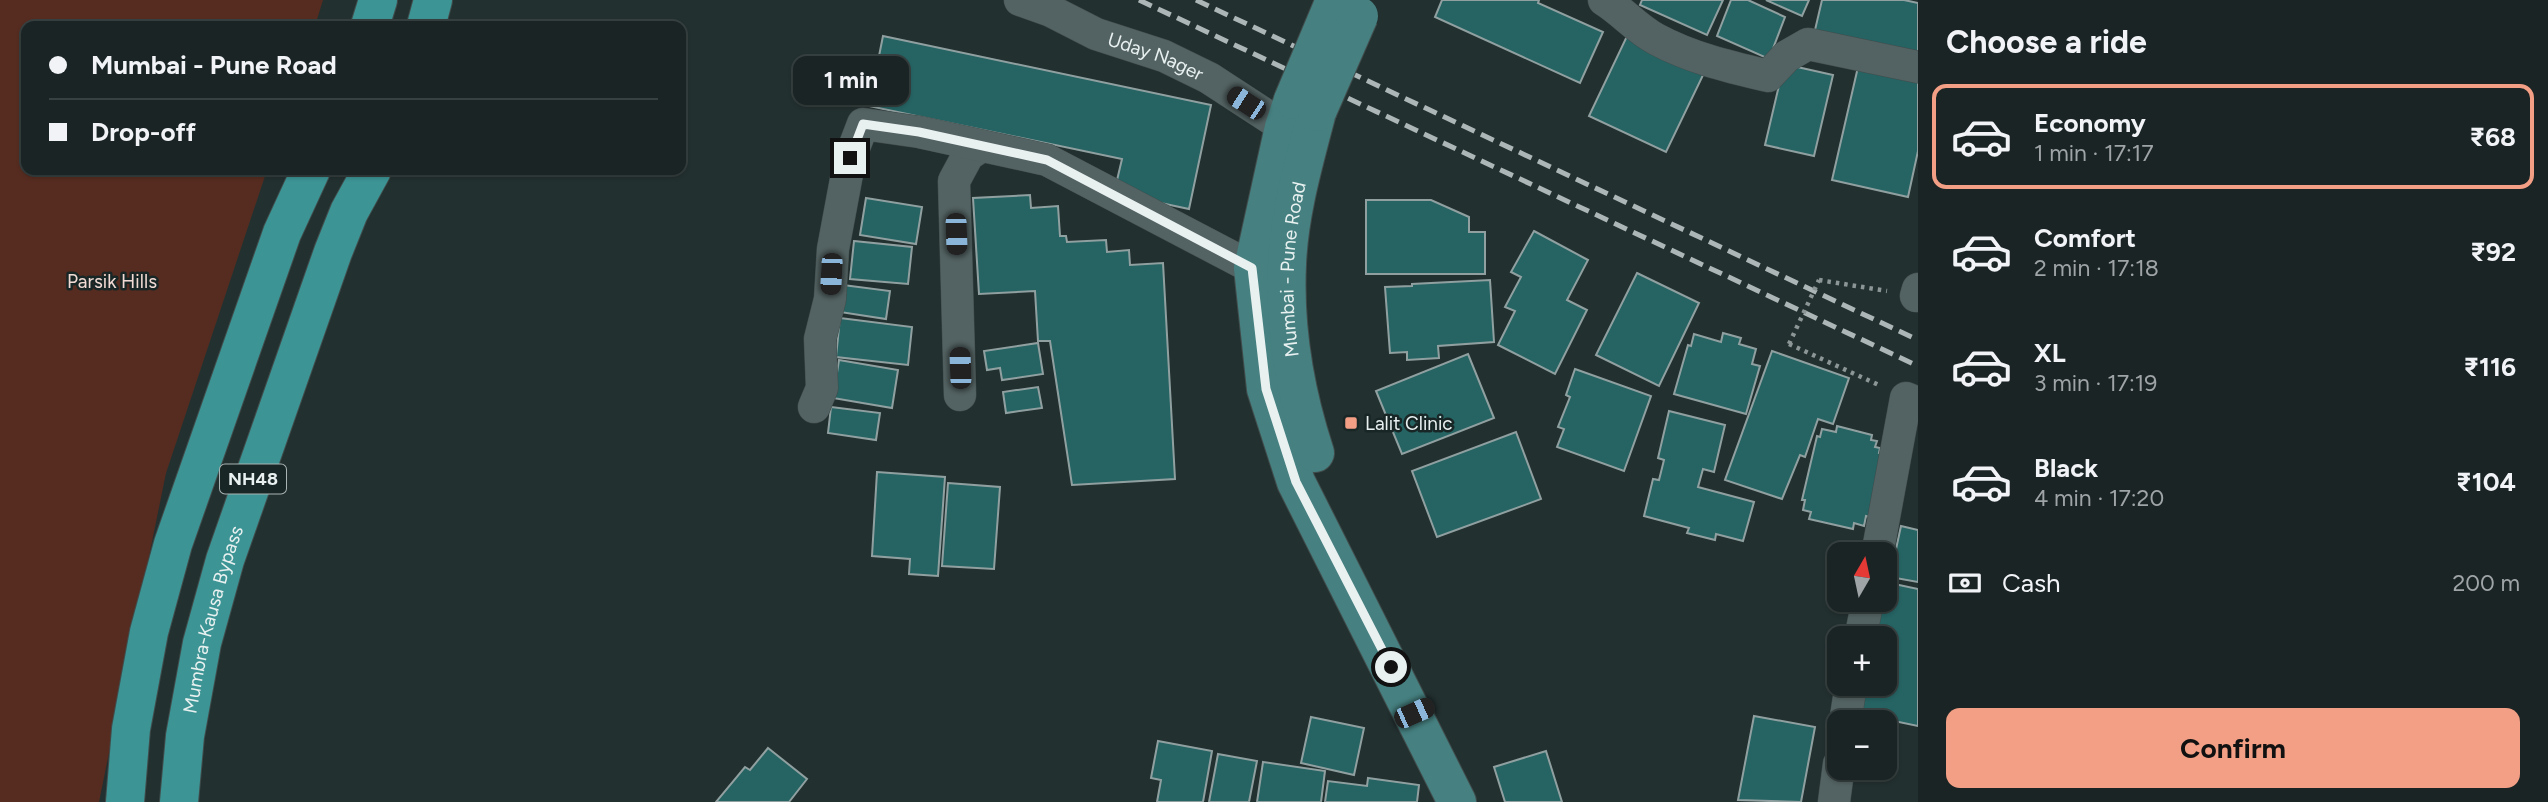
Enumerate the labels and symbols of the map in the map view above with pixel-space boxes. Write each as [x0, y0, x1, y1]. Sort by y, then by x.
street label: Uday Nager [1105, 28, 1208, 86]
callout: 1 min [792, 57, 908, 106]
car [1223, 83, 1270, 123]
route end [834, 142, 866, 174]
street label: Mumbai - Pune Road [1275, 179, 1311, 359]
car [945, 213, 968, 255]
car [820, 252, 843, 296]
park label: Parsik Hills [67, 270, 157, 293]
car [949, 347, 972, 389]
place label: Lalit Clinic [1365, 412, 1453, 435]
marker: Lalit Clinic [1343, 415, 1359, 431]
road number: NH48 [220, 464, 286, 494]
street label: Mumbra-Kausa Bypass [178, 523, 248, 715]
north arrow [1827, 542, 1897, 612]
route start [1375, 651, 1407, 683]
car [1391, 695, 1438, 731]

